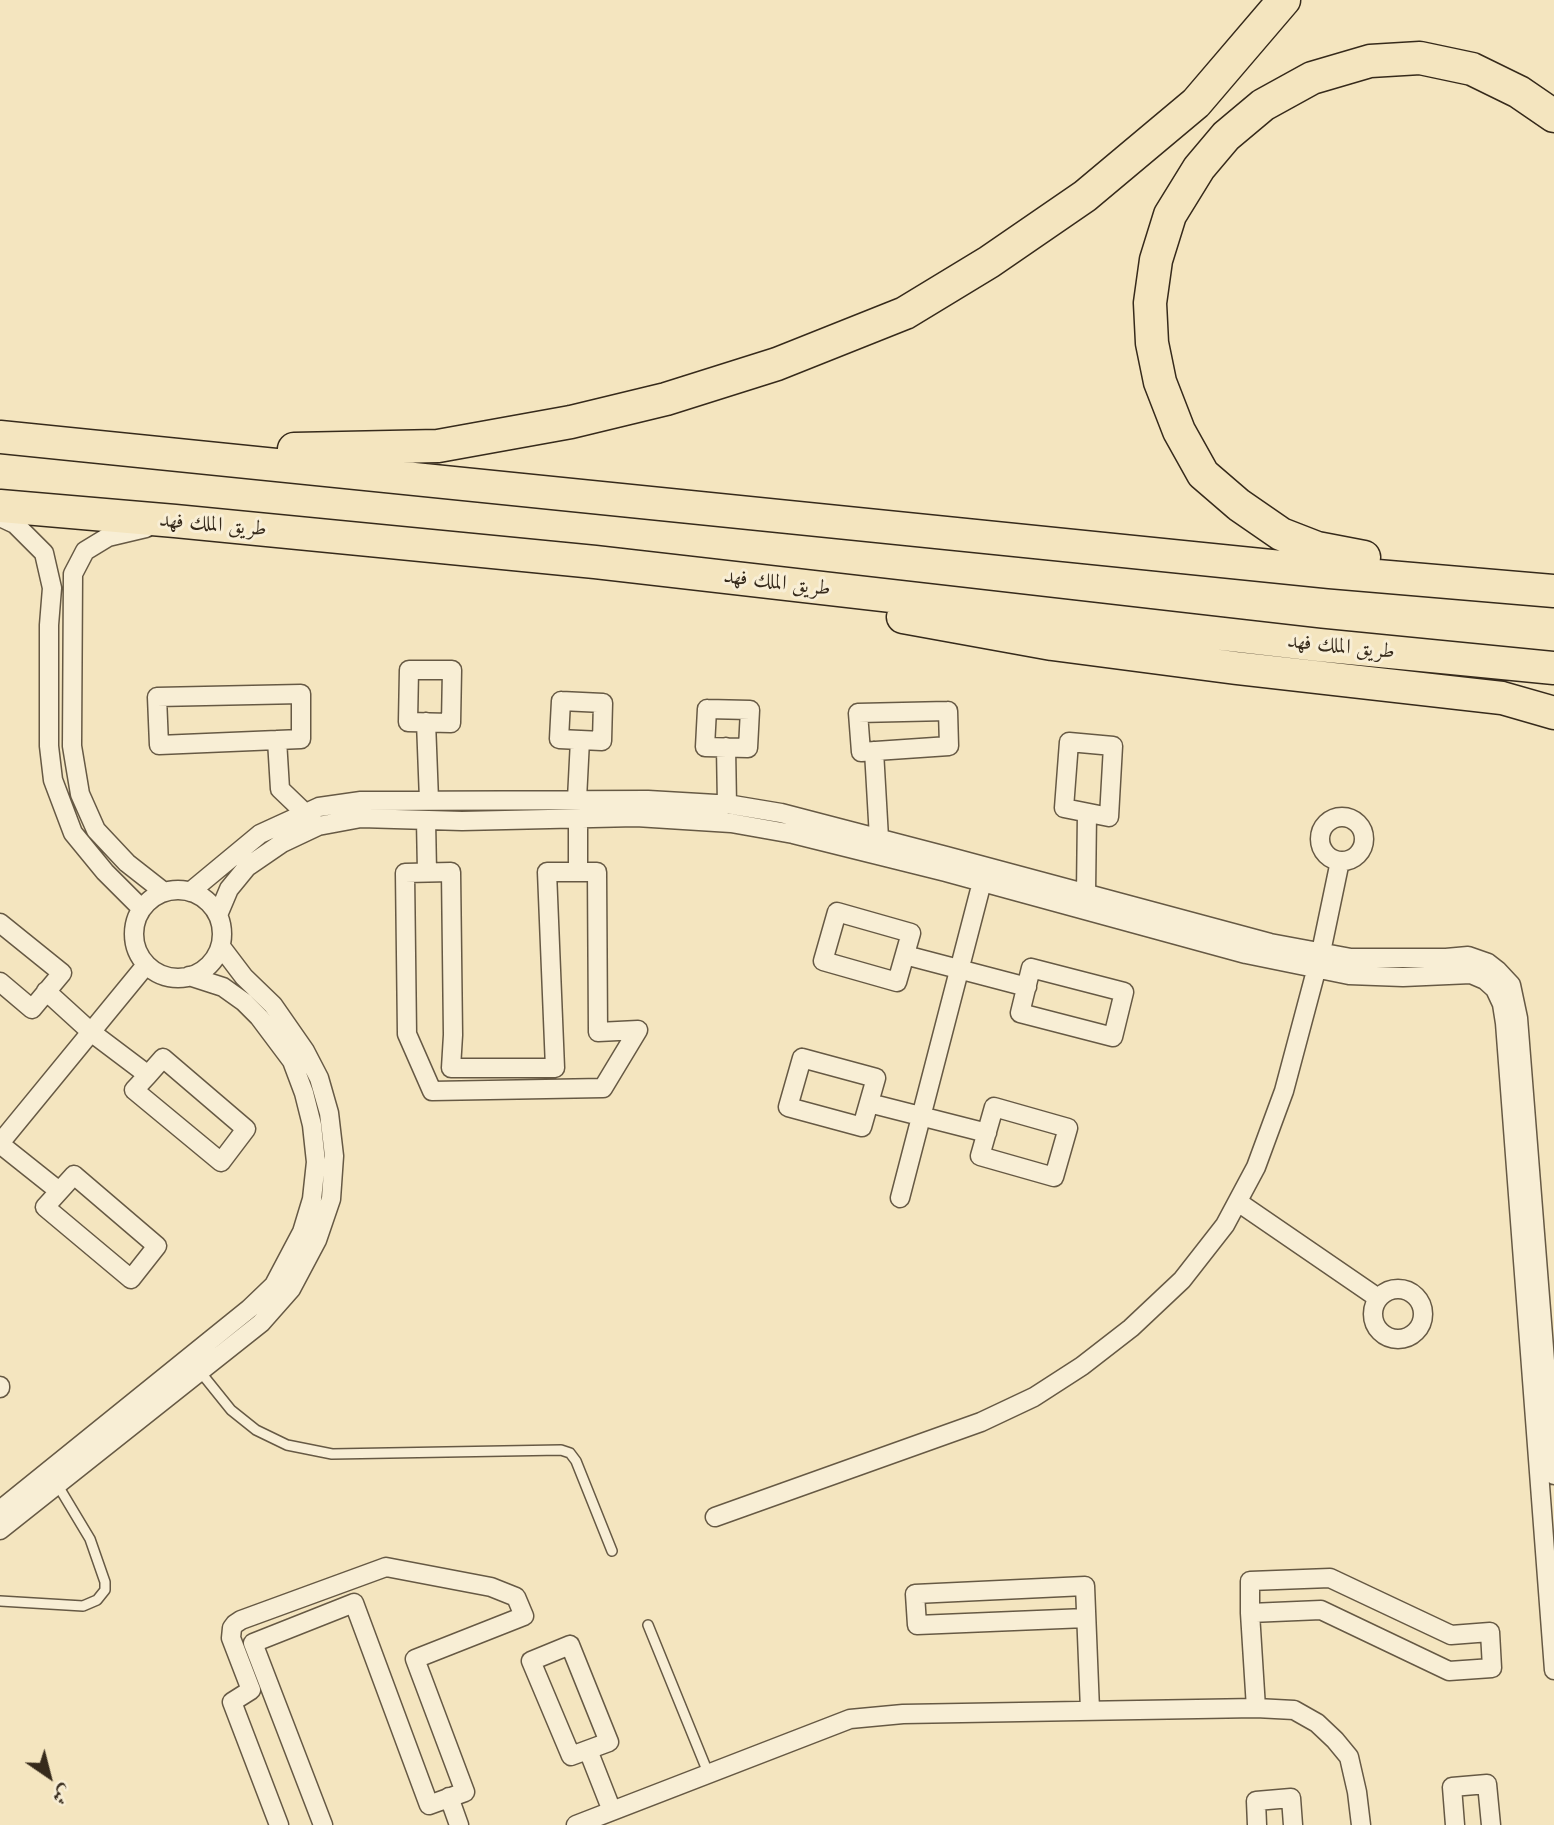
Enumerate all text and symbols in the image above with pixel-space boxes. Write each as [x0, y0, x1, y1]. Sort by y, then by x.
street label: طريق الملك فهد [158, 508, 268, 542]
street label: طريق الملك فهد [722, 564, 832, 602]
street label: طريق الملك فهد [1286, 629, 1396, 665]
north arrow [14, 1741, 84, 1811]
text: ش [48, 1780, 75, 1807]

